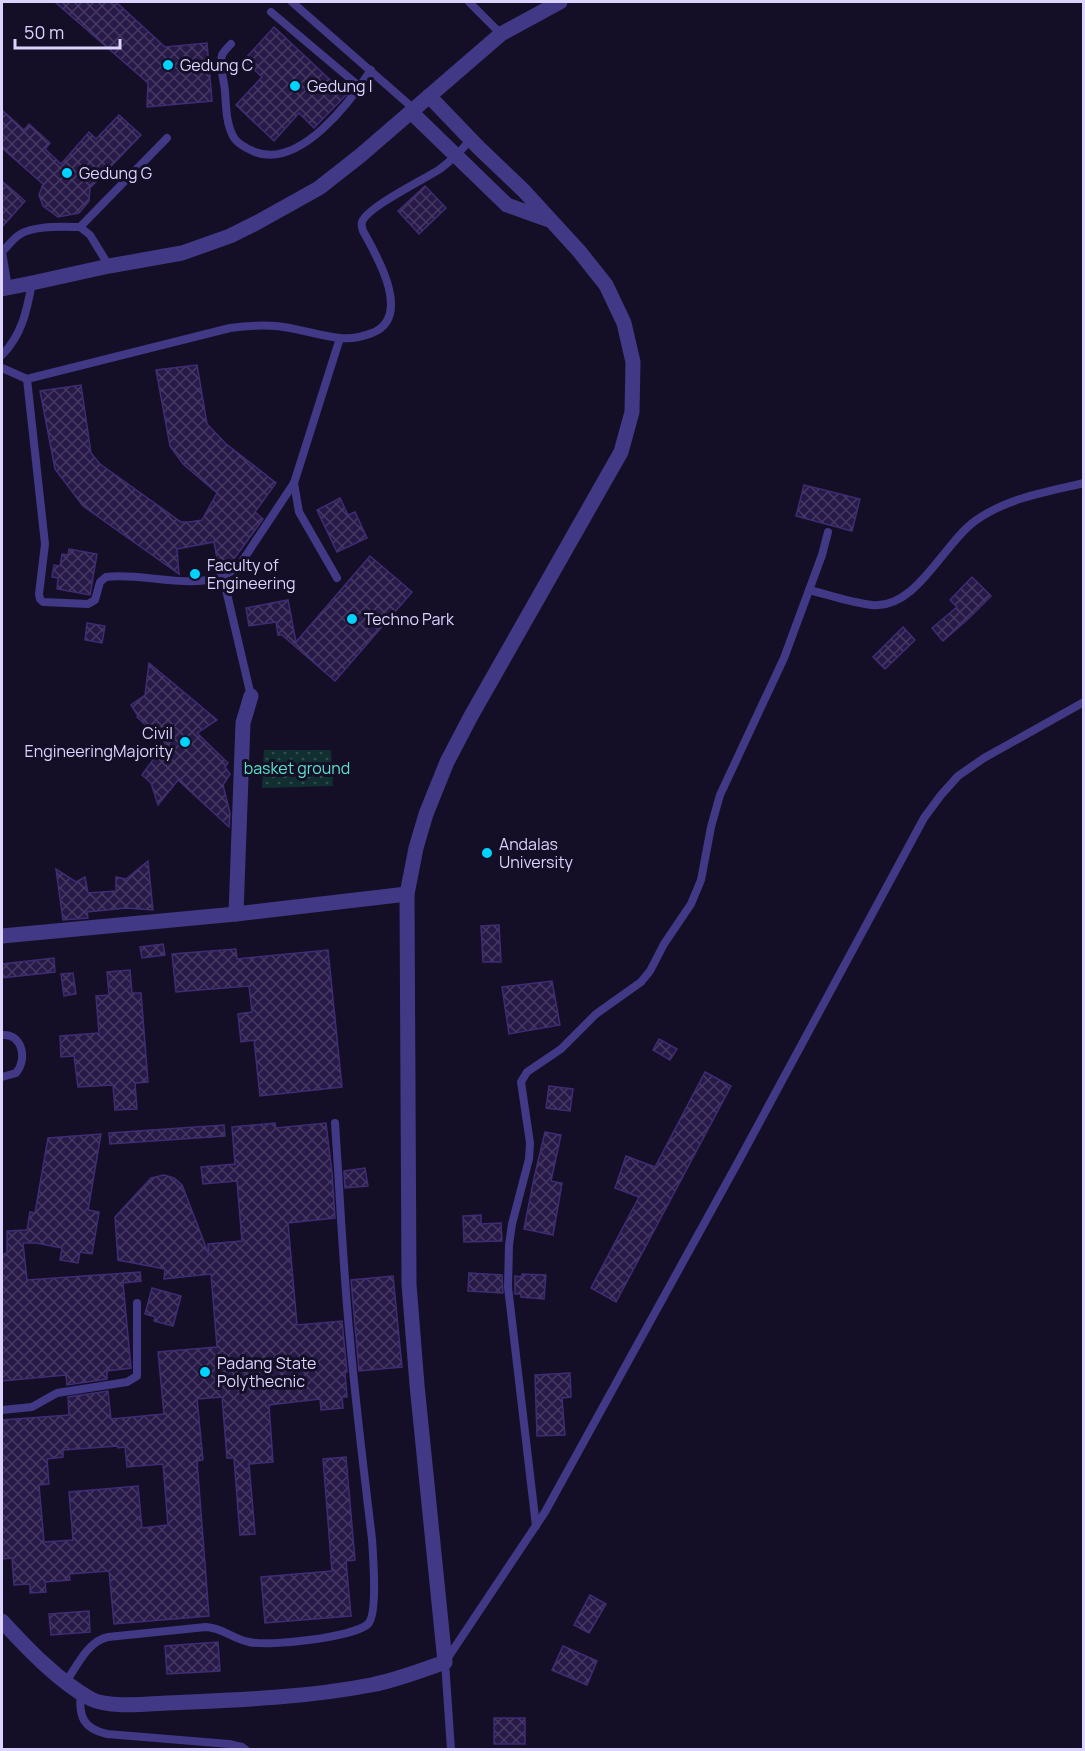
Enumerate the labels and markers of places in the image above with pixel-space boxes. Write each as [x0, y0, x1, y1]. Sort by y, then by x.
place label: Gedung C [180, 54, 253, 76]
marker: Gedung C [161, 58, 175, 72]
place label: Gedung I [307, 75, 373, 97]
marker: Gedung I [288, 79, 302, 93]
place label: Gedung G [79, 162, 152, 184]
marker: Gedung G [60, 166, 74, 180]
place label: Faculty of Engineering [207, 554, 295, 594]
marker: Faculty of Engineering [188, 567, 202, 581]
place label: Techno Park [364, 608, 455, 630]
marker: Techno Park [345, 612, 359, 626]
place label: Civil EngineeringMajority [25, 722, 174, 762]
marker: Civil EngineeringMajority [178, 735, 192, 749]
place label: Andalas University [499, 833, 573, 873]
marker: Andalas University [480, 846, 494, 860]
place label: Padang State Polythecnic [217, 1352, 316, 1392]
marker: Padang State Polythecnic [198, 1365, 212, 1379]

